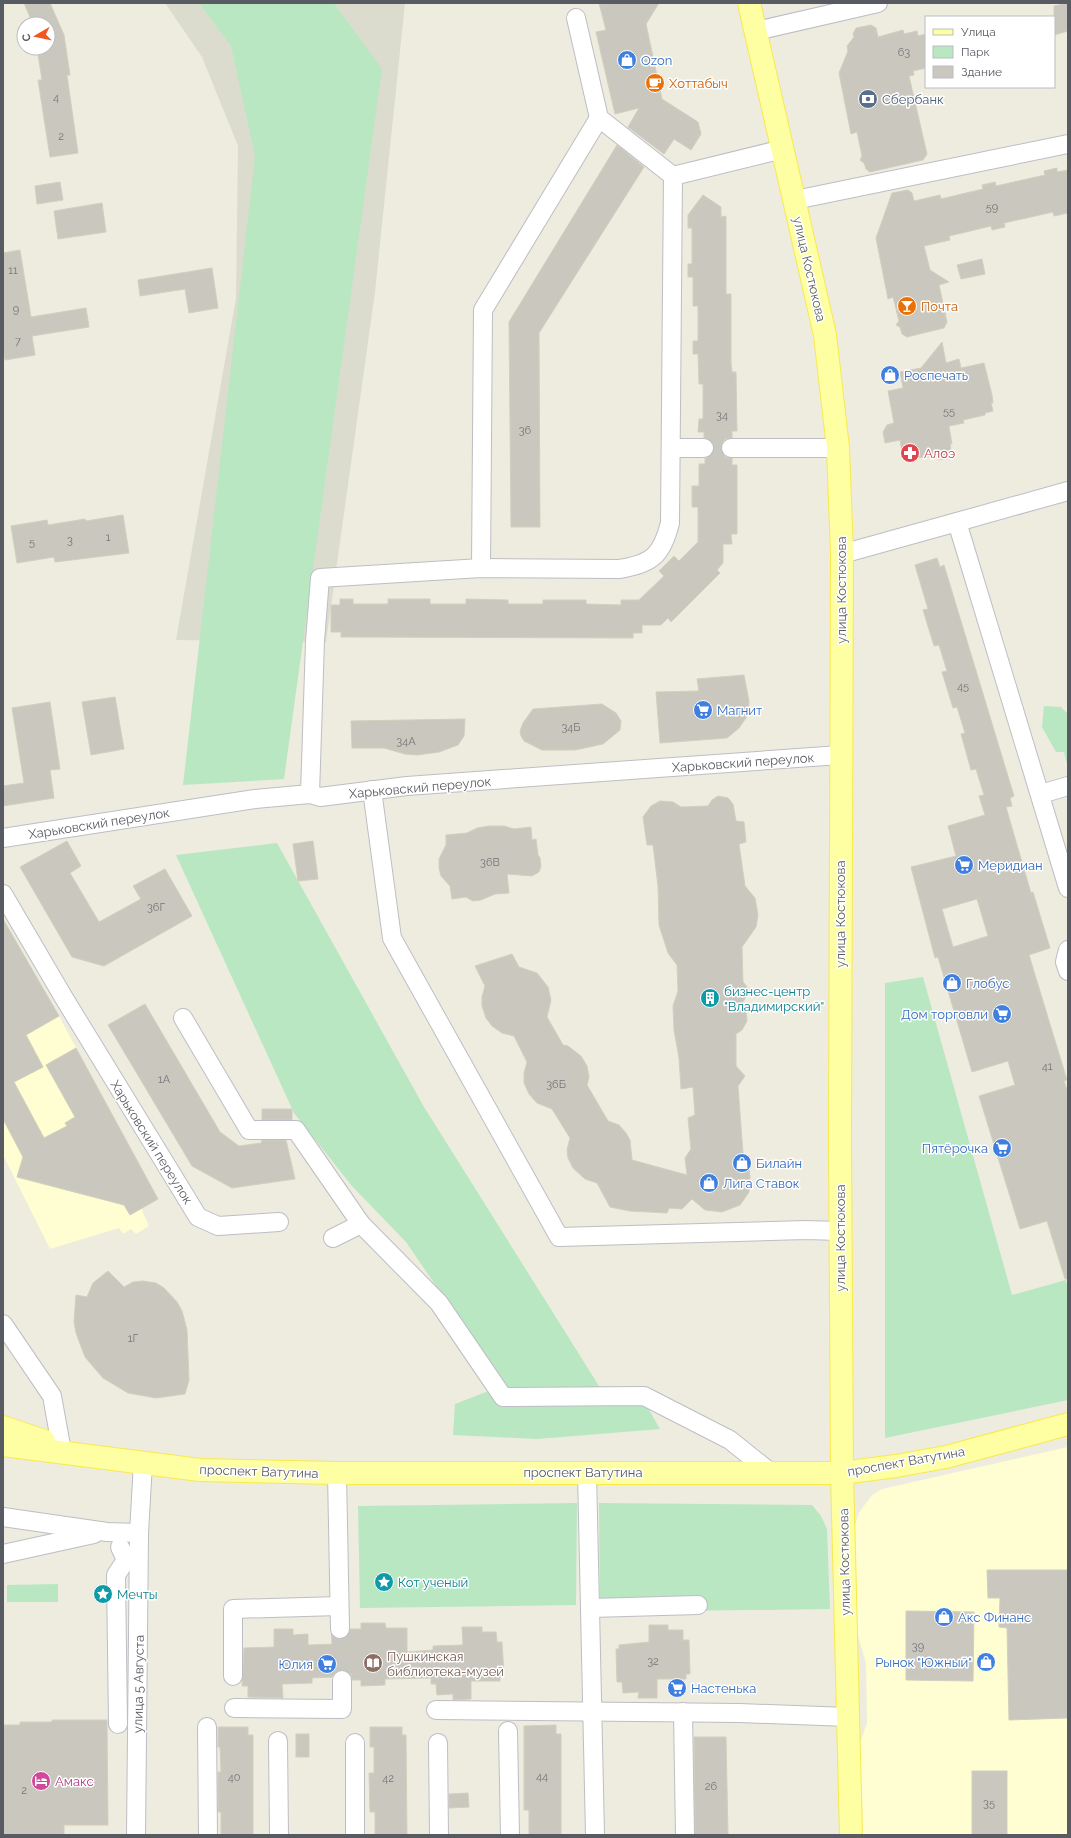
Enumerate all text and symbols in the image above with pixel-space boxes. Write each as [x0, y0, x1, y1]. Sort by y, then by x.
north arrow [16, 16, 56, 56]
legend [925, 16, 1055, 88]
text: Улица [961, 25, 996, 39]
text: С [20, 32, 34, 42]
text: Парк [961, 45, 990, 59]
house number: 63 [898, 46, 910, 59]
shop icon: Ozon [616, 49, 638, 71]
place label: Ozon [641, 53, 672, 68]
text: Здание [961, 65, 1002, 79]
cafe icon: Хоттабыч [644, 72, 666, 94]
place label: Хоттабыч [669, 76, 728, 91]
bank icon: Сбербанк [857, 88, 879, 110]
house number: 4 [53, 91, 59, 104]
place label: Сбербанк [882, 92, 944, 107]
house number: 2 [58, 130, 64, 143]
house number: 59 [986, 201, 998, 214]
street label: улица Костюкова [790, 215, 829, 323]
house number: 11 [8, 264, 18, 277]
bar icon: Почта [896, 295, 918, 317]
place label: Почта [921, 299, 958, 314]
house number: 9 [13, 303, 19, 316]
house number: 7 [15, 335, 21, 348]
shop icon: Роспечать [879, 364, 901, 386]
place label: Роспечать [904, 368, 968, 383]
house number: 55 [943, 405, 955, 418]
house number: 34 [716, 409, 728, 422]
house number: 36 [519, 424, 532, 437]
pharmacy icon: Алоэ [899, 442, 921, 464]
place label: Алоэ [924, 446, 955, 461]
house number: 1 [106, 531, 111, 544]
house number: 3 [67, 534, 73, 547]
house number: 5 [29, 536, 35, 549]
street label: улица Костюкова [834, 536, 849, 644]
house number: 45 [957, 680, 969, 693]
supermarket icon: Магнит [692, 699, 714, 721]
place label: Магнит [717, 703, 762, 718]
house number: 34Б [561, 721, 581, 734]
house number: 34А [396, 735, 416, 748]
street label: Харьковский переулок [671, 750, 815, 775]
street label: Харьковский переулок [348, 774, 492, 801]
street label: Харьковский переулок [27, 805, 171, 842]
supermarket icon: Меридиан [953, 854, 975, 876]
house number: 36В [480, 856, 500, 869]
place label: Меридиан [978, 858, 1043, 873]
street label: улица Костюкова [833, 860, 848, 968]
house number: 36Г [147, 901, 165, 914]
shop icon: Глобус [941, 972, 963, 994]
place label: Глобус [966, 976, 1009, 991]
place label: бизнес-центр "Владимирский" [724, 984, 824, 1014]
building icon: бизнес-центр "Владимирский" [699, 987, 721, 1009]
supermarket icon: Дом торговли [991, 1003, 1013, 1025]
place label: Дом торговли [901, 1007, 988, 1022]
house number: 41 [1042, 1060, 1053, 1073]
house number: 1А [158, 1073, 171, 1086]
street label: Харьковский переулок [107, 1078, 196, 1207]
house number: 36Б [546, 1078, 566, 1091]
supermarket icon: Пятёрочка [991, 1137, 1013, 1159]
place label: Пятёрочка [922, 1141, 988, 1156]
shop icon: Билайн [731, 1152, 753, 1174]
place label: Билайн [756, 1156, 802, 1171]
shop icon: Лига Ставок [698, 1172, 720, 1194]
place label: Лига Ставок [723, 1176, 800, 1191]
street label: улица Костюкова [833, 1184, 848, 1292]
house number: 1Г [128, 1332, 139, 1345]
street label: проспект Ватутина [846, 1444, 966, 1479]
street label: проспект Ватутина [199, 1462, 319, 1481]
street label: проспект Ватутина [523, 1465, 643, 1480]
street label: улица Костюкова [836, 1508, 853, 1616]
place icon: Кот ученый [373, 1571, 395, 1593]
place label: Кот ученый [398, 1575, 468, 1590]
place icon: Мечты [92, 1583, 114, 1605]
place label: Мечты [117, 1587, 158, 1602]
shop icon: Акс Финанс [933, 1606, 955, 1628]
place label: Акс Финанс [958, 1610, 1031, 1625]
street label: улица 5 Августа [130, 1635, 147, 1733]
house number: 39 [912, 1640, 924, 1653]
place label: Пушкинская библиотека-музей [387, 1649, 504, 1679]
shop icon: Рынок "Южный" [975, 1651, 997, 1673]
library icon: Пушкинская библиотека-музей [362, 1652, 384, 1674]
supermarket icon: Юлия [316, 1653, 338, 1675]
house number: 32 [647, 1655, 659, 1668]
place label: Рынок "Южный" [875, 1655, 972, 1670]
place label: Юлия [278, 1657, 313, 1672]
supermarket icon: Настенька [666, 1677, 688, 1699]
place label: Настенька [691, 1681, 756, 1696]
hotel icon: Амакс [30, 1770, 52, 1792]
house number: 44 [536, 1770, 548, 1783]
house number: 40 [228, 1771, 241, 1784]
house number: 42 [382, 1772, 394, 1785]
place label: Амакс [55, 1774, 94, 1789]
house number: 26 [705, 1780, 718, 1793]
house number: 2 [21, 1784, 27, 1797]
house number: 35 [983, 1797, 995, 1810]

